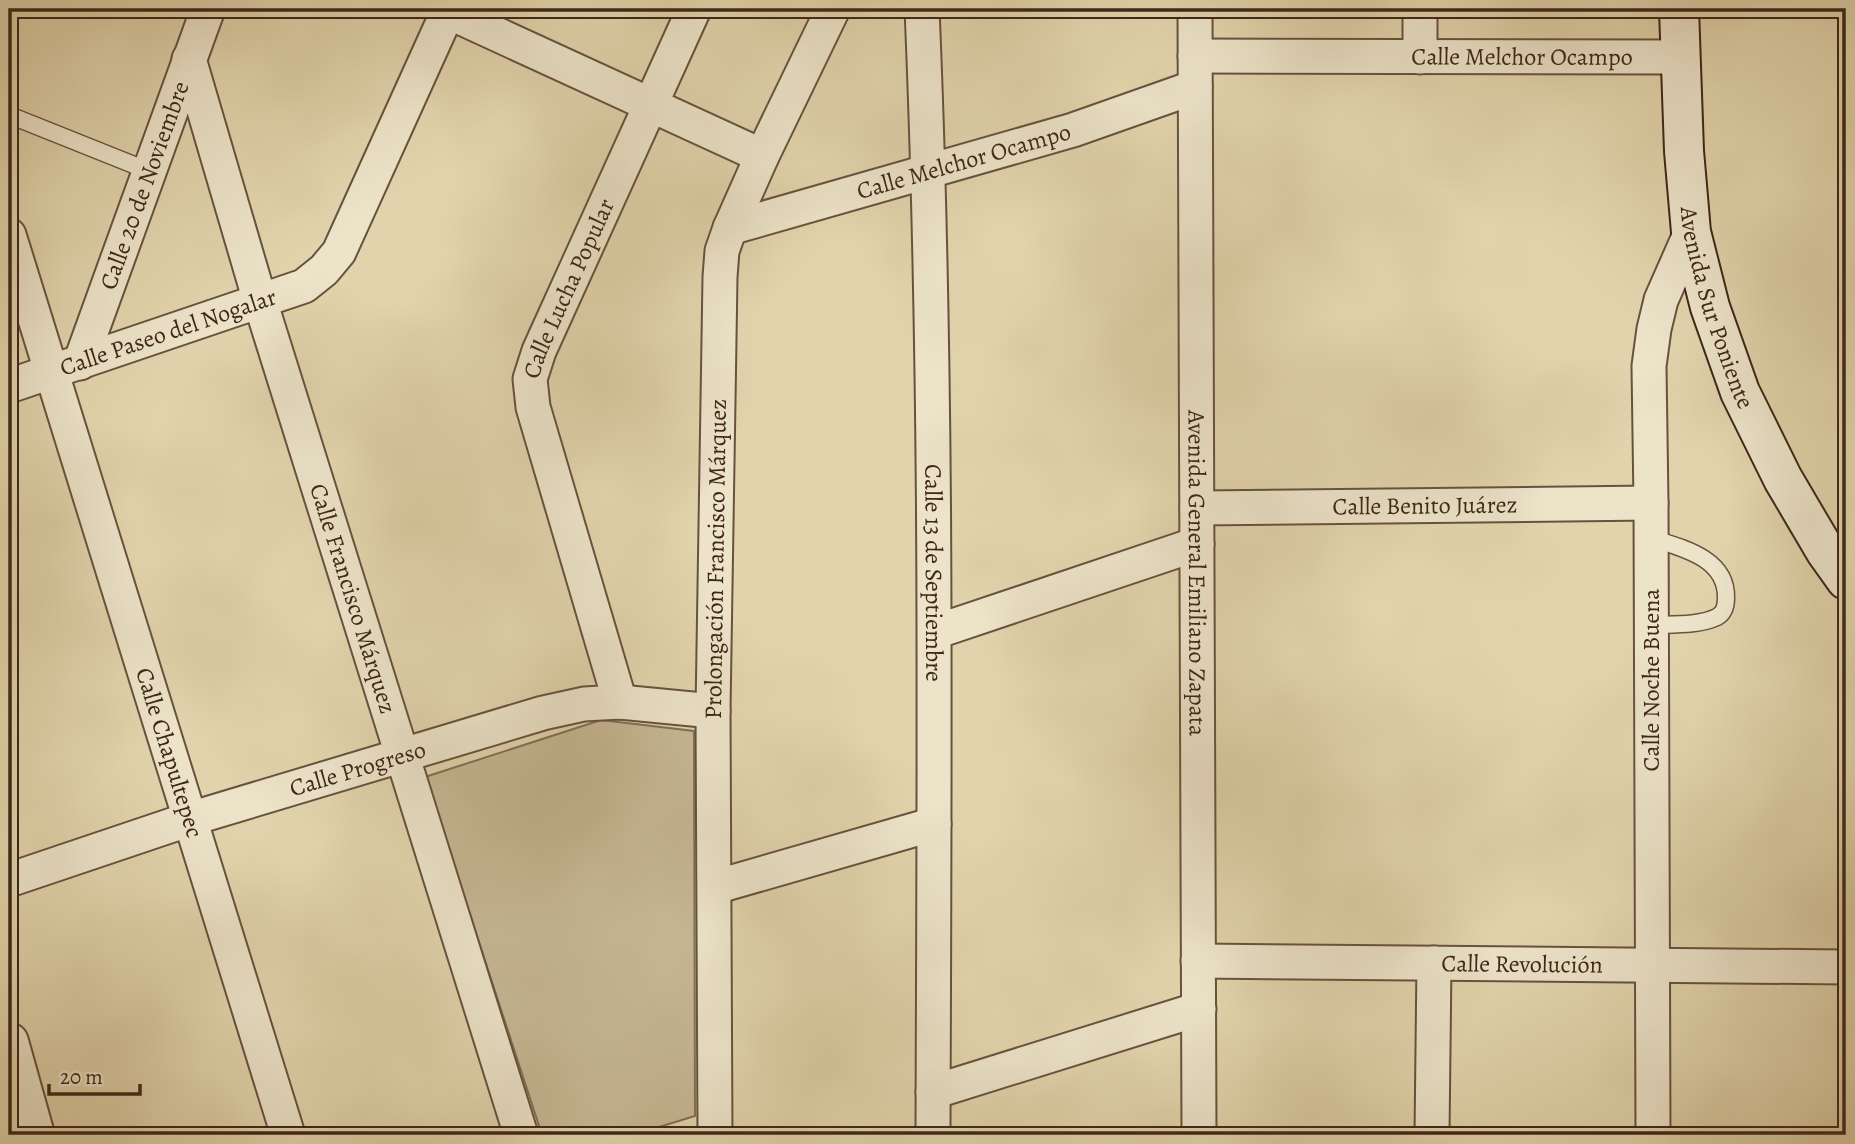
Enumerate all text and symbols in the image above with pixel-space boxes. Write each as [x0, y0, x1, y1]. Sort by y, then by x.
street label: Calle Melchor Ocampo [1411, 40, 1633, 73]
street label: Calle 20 de Noviembre [92, 77, 197, 294]
street label: Calle Melchor Ocampo [853, 115, 1074, 207]
street label: Calle Lucha Popular [515, 193, 622, 383]
street label: Avenida Sur Poniente [1673, 204, 1762, 414]
street label: Calle Paseo del Nogalar [56, 281, 281, 384]
street label: Prolongación Francisco Márquez [697, 399, 734, 719]
street label: Avenida General Emiliano Zapata [1180, 409, 1214, 737]
street label: Calle 13 de Septiembre [917, 464, 950, 682]
street label: Calle Francisco Márquez [302, 480, 404, 717]
street label: Calle Benito Juárez [1332, 488, 1518, 523]
street label: Calle Noche Buena [1635, 588, 1667, 772]
street label: Calle Chapultepec [128, 664, 211, 842]
street label: Calle Progreso [286, 733, 430, 804]
street label: Calle Revolución [1441, 947, 1603, 981]
scale bar [49, 1053, 140, 1097]
text: 20 m [60, 1063, 103, 1091]

